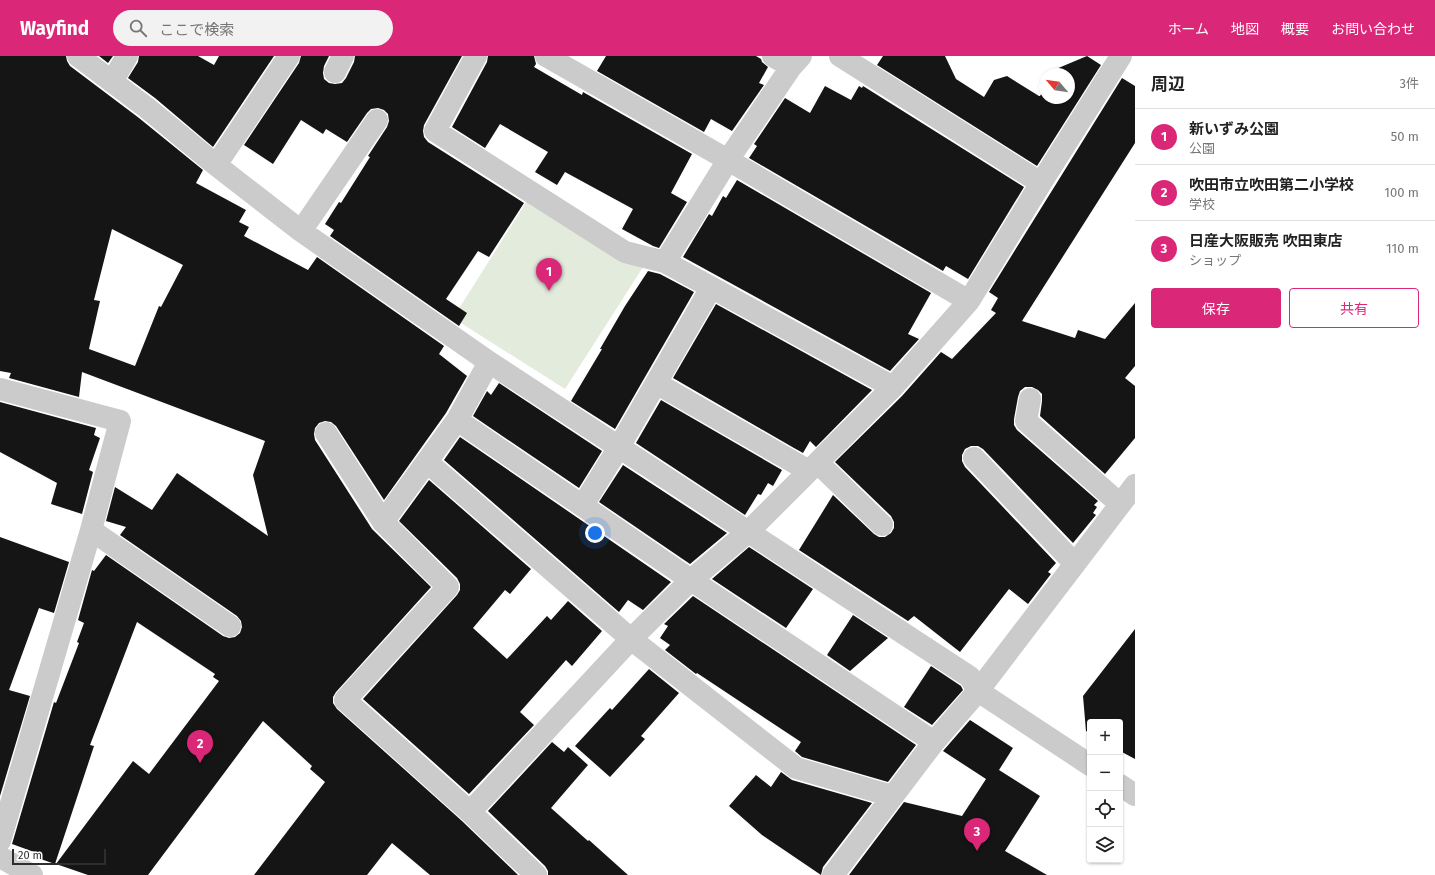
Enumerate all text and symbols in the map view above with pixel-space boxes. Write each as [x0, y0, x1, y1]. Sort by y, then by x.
search box [113, 10, 393, 46]
text: Wayfind [20, 17, 89, 40]
icon: search [127, 17, 149, 39]
text: ここで検索 [159, 21, 234, 39]
text: ホーム [1167, 21, 1209, 38]
text: 地図 [1231, 21, 1259, 38]
text: 概要 [1281, 21, 1309, 38]
text: お問い合わせ [1331, 21, 1415, 38]
north arrow [1039, 68, 1075, 104]
text: 周辺 [1151, 74, 1185, 95]
text: 3件 [1400, 76, 1419, 91]
text: 新いずみ公園 [1189, 120, 1279, 138]
text: 1 [1161, 129, 1167, 144]
text: 50 m [1391, 129, 1419, 144]
text: 公園 [1189, 141, 1215, 156]
text: 吹田市立吹田第二小学校 [1189, 176, 1354, 194]
text: 2 [1161, 185, 1167, 200]
text: 100 m [1384, 185, 1419, 200]
text: 学校 [1189, 197, 1215, 212]
text: 日産大阪販売 吹田東店 [1189, 232, 1343, 250]
text: 3 [1161, 241, 1167, 256]
text: 110 m [1386, 241, 1419, 256]
text: ショップ [1189, 253, 1241, 268]
pin: 1 [536, 258, 562, 291]
button: 保存 [1151, 288, 1281, 328]
button: 共有 [1289, 288, 1419, 328]
your location [585, 523, 605, 543]
map controls [1087, 719, 1123, 863]
button: + [1087, 719, 1123, 755]
pin: 2 [187, 730, 213, 763]
button: − [1087, 755, 1123, 791]
button: locate [1087, 791, 1123, 827]
pin: 3 [964, 818, 990, 851]
button: layers [1087, 827, 1123, 863]
scale bar [12, 847, 106, 866]
text: 20 m [18, 849, 42, 862]

